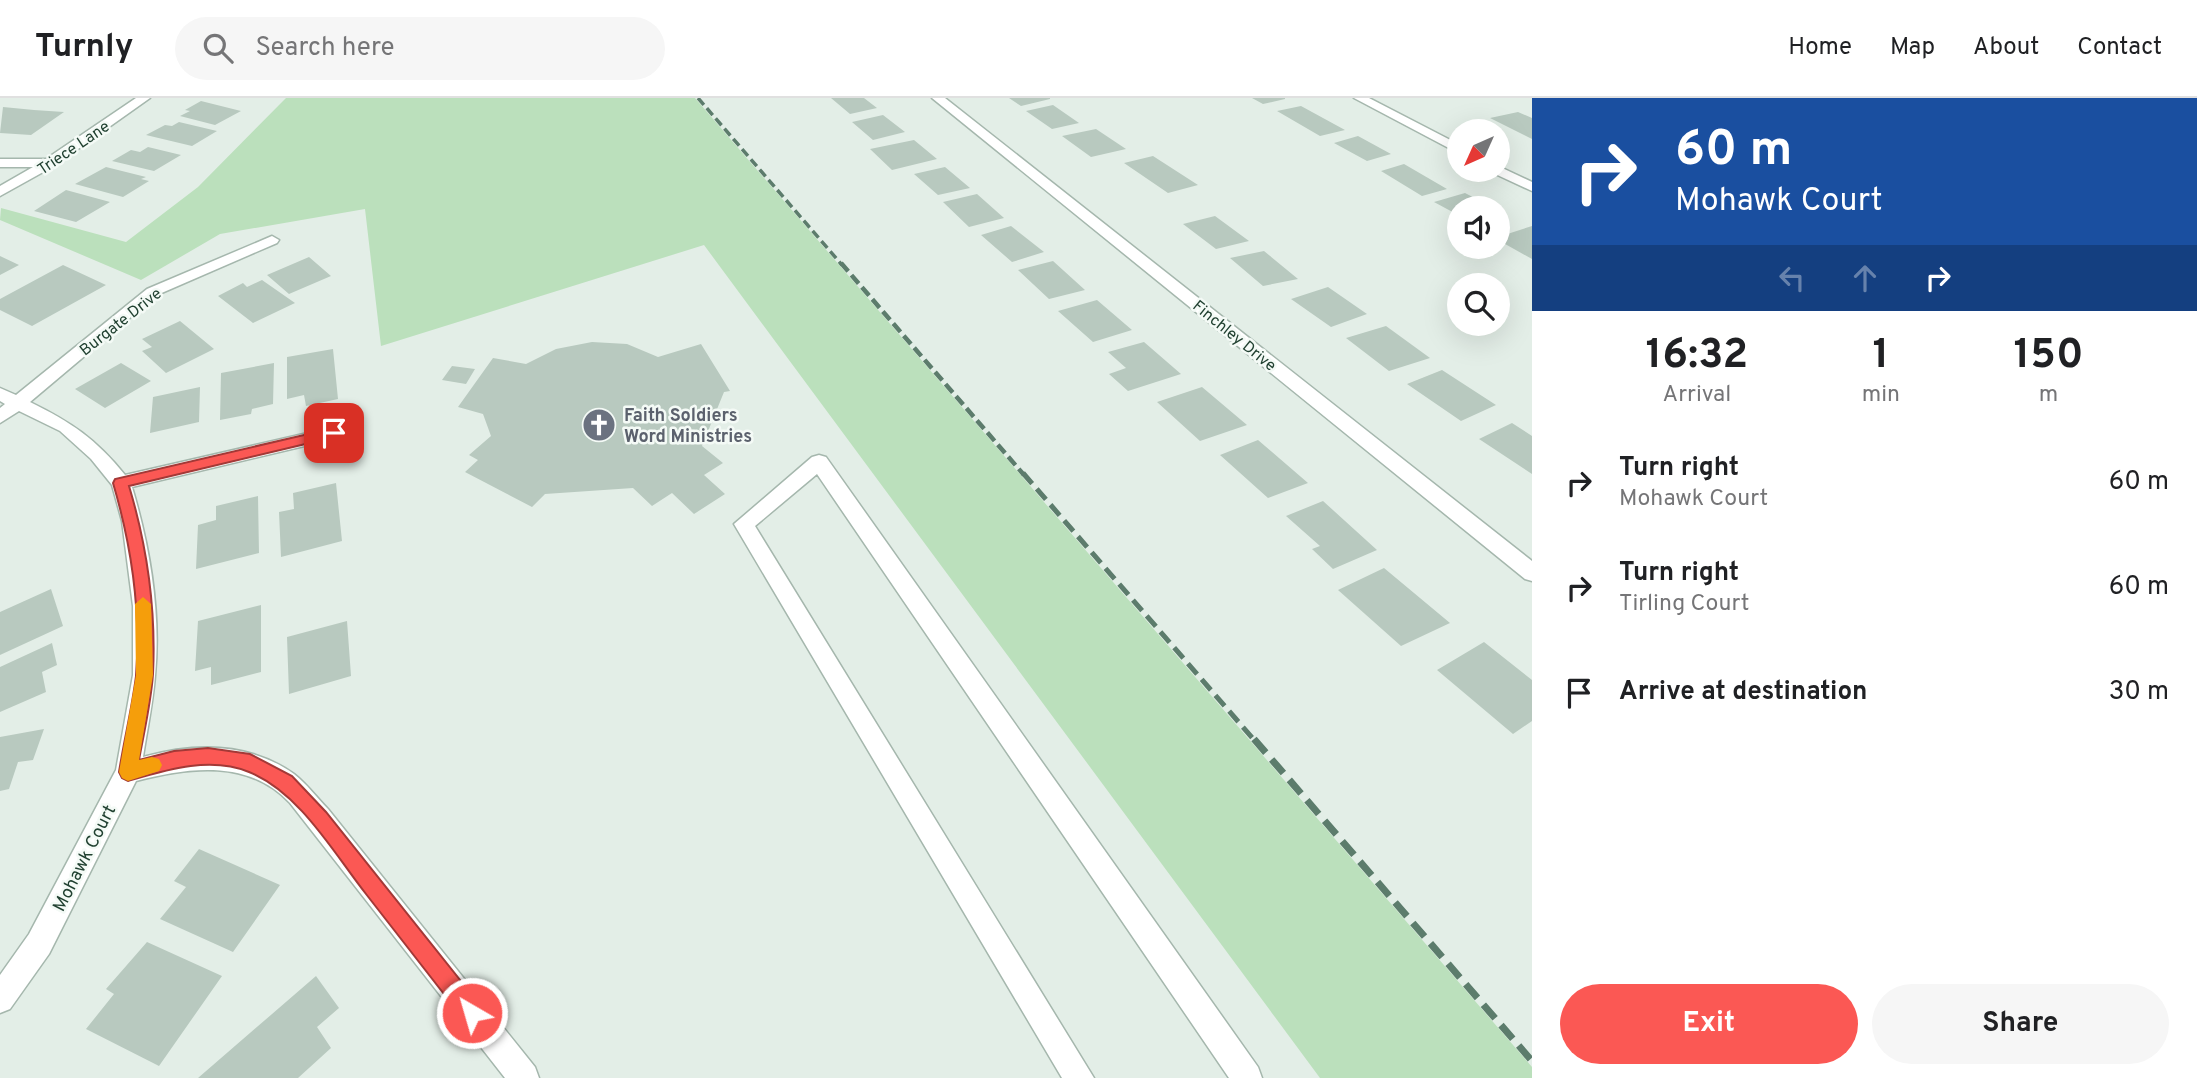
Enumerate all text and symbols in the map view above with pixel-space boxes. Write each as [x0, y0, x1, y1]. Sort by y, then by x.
search box [175, 17, 665, 80]
text: Turnly [35, 27, 133, 69]
icon: search [199, 29, 237, 67]
text: Search here [255, 32, 394, 65]
text: Home [1788, 33, 1852, 63]
text: Map [1890, 33, 1935, 63]
text: About [1973, 33, 2039, 63]
text: Contact [2077, 33, 2162, 63]
street label: Triece Lane [34, 117, 114, 180]
north arrow [1447, 119, 1510, 182]
map controls [1447, 119, 1510, 336]
text: 60 m [1675, 121, 1793, 183]
icon: right [1560, 126, 1651, 217]
text: Mohawk Court [1675, 182, 1883, 222]
button: sound [1447, 196, 1510, 259]
icon: left [1773, 259, 1811, 297]
icon: ahead [1846, 259, 1884, 297]
icon: right [1919, 259, 1957, 297]
button: search [1447, 273, 1510, 336]
street label: Burgate Drive [76, 284, 166, 361]
street label: Finchley Drive [1188, 297, 1280, 376]
text: 16:32 [1645, 330, 1748, 383]
text: 1 [1873, 330, 1889, 383]
text: 150 [2014, 330, 2084, 383]
text: Arrival [1663, 381, 1731, 410]
text: min [1862, 381, 1900, 410]
text: m [2039, 381, 2058, 410]
pin [304, 403, 364, 463]
place label: Faith Soldiers Word Ministries [624, 405, 752, 449]
church icon: Faith Soldiers Word Ministries [580, 406, 618, 444]
icon: arrive [315, 414, 353, 452]
text: Turn right [1619, 452, 1739, 485]
icon: right [1560, 464, 1598, 502]
text: 60 m [2109, 466, 2169, 499]
text: Mohawk Court [1619, 485, 1768, 514]
text: Turn right [1619, 557, 1739, 590]
icon: right [1560, 569, 1598, 607]
text: 60 m [2109, 571, 2169, 604]
text: Tirling Court [1619, 590, 1750, 619]
icon: arrive [1560, 674, 1598, 712]
text: Arrive at destination [1619, 676, 1867, 709]
text: 30 m [2109, 676, 2169, 709]
street label: Mohawk Court [49, 801, 122, 916]
position arrow [435, 976, 509, 1050]
button: Exit [1560, 984, 1858, 1064]
button: Share [1872, 984, 2169, 1064]

